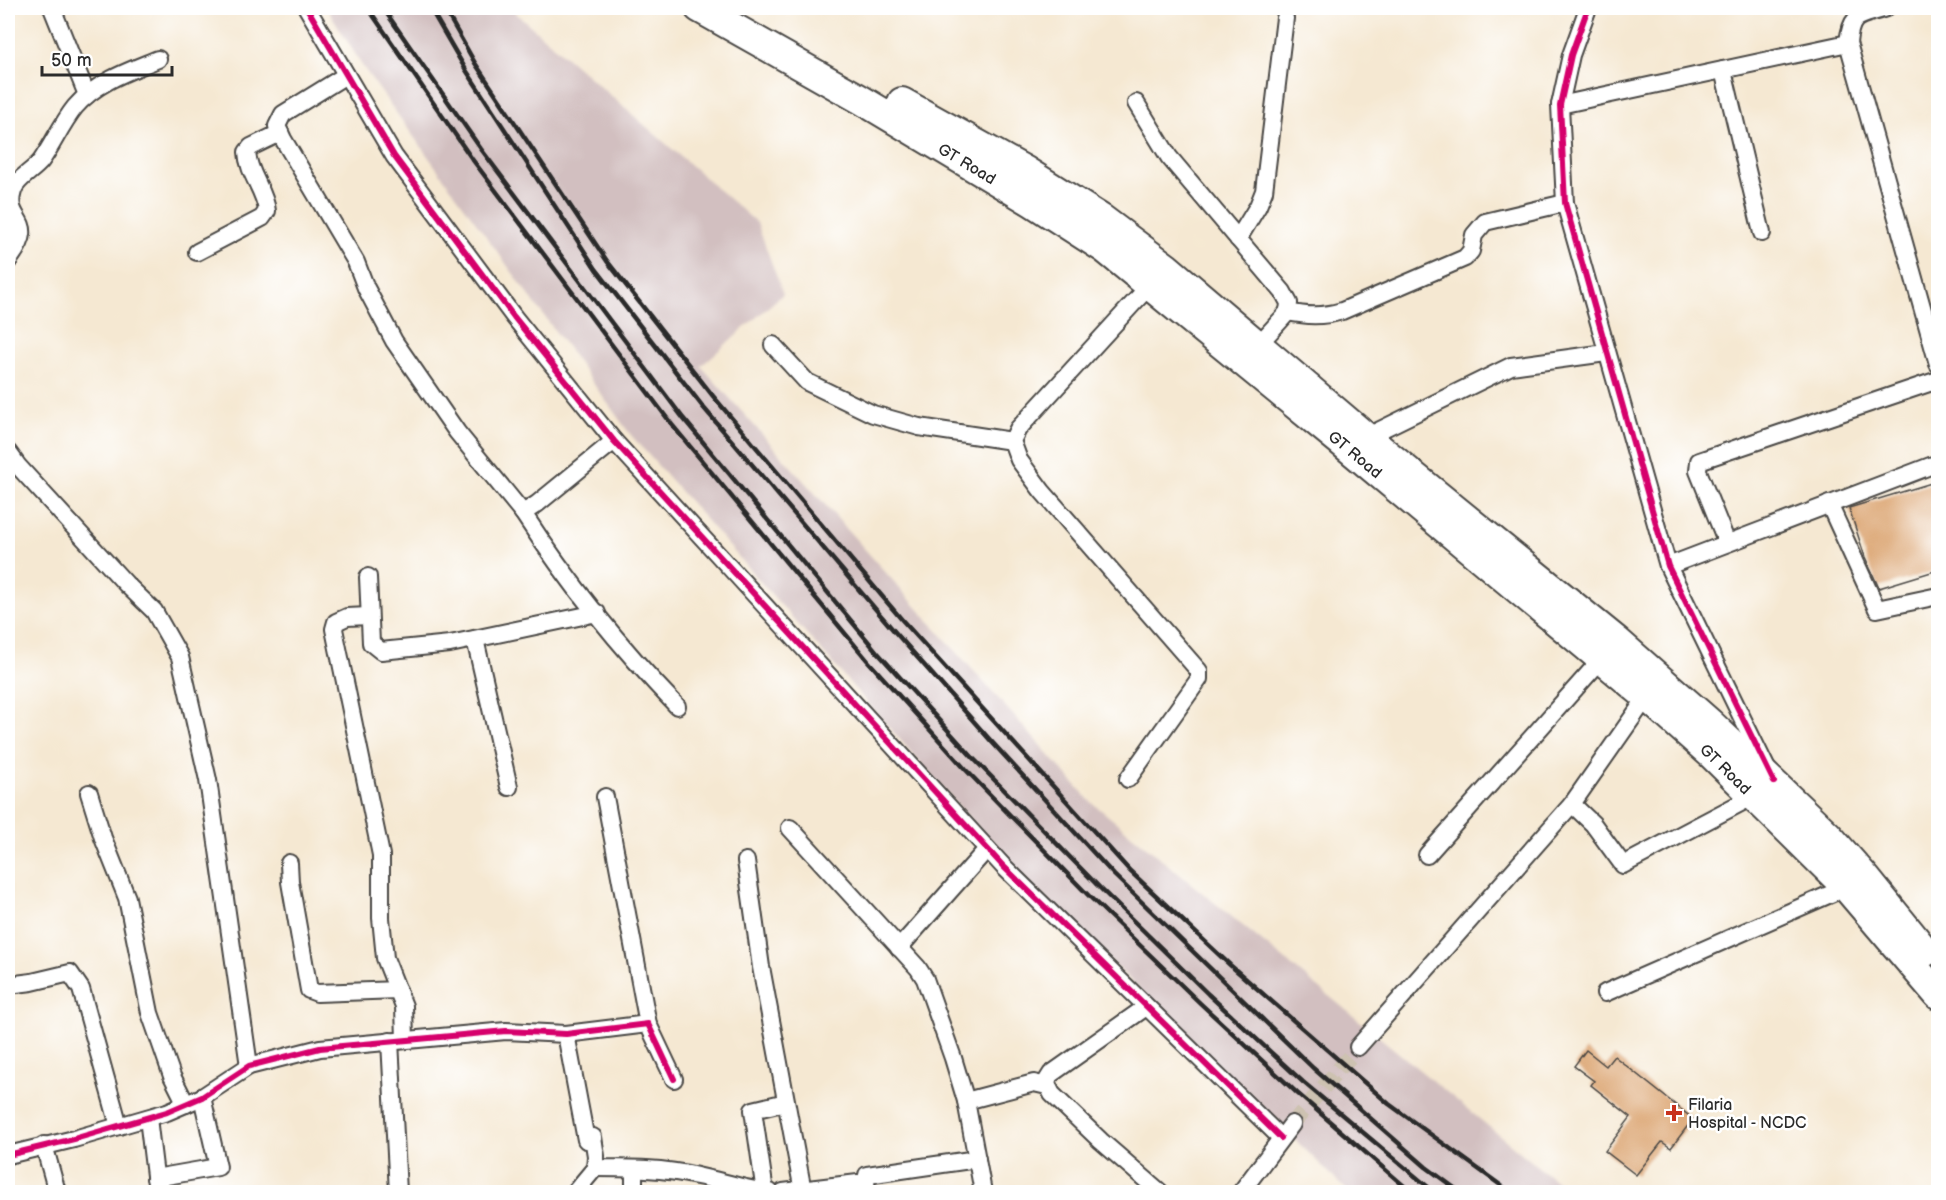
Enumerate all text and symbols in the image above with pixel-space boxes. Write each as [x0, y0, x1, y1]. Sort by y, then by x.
scale bar [42, 39, 172, 77]
text: 50 m [51, 50, 92, 71]
street label: GT Road [934, 140, 999, 189]
street label: GT Road [1324, 427, 1385, 483]
street label: GT Road [1695, 741, 1754, 799]
place label: Filaria Hospital - NCDC [1688, 1096, 1806, 1133]
marker: Filaria Hospital - NCDC [1665, 1104, 1683, 1122]

